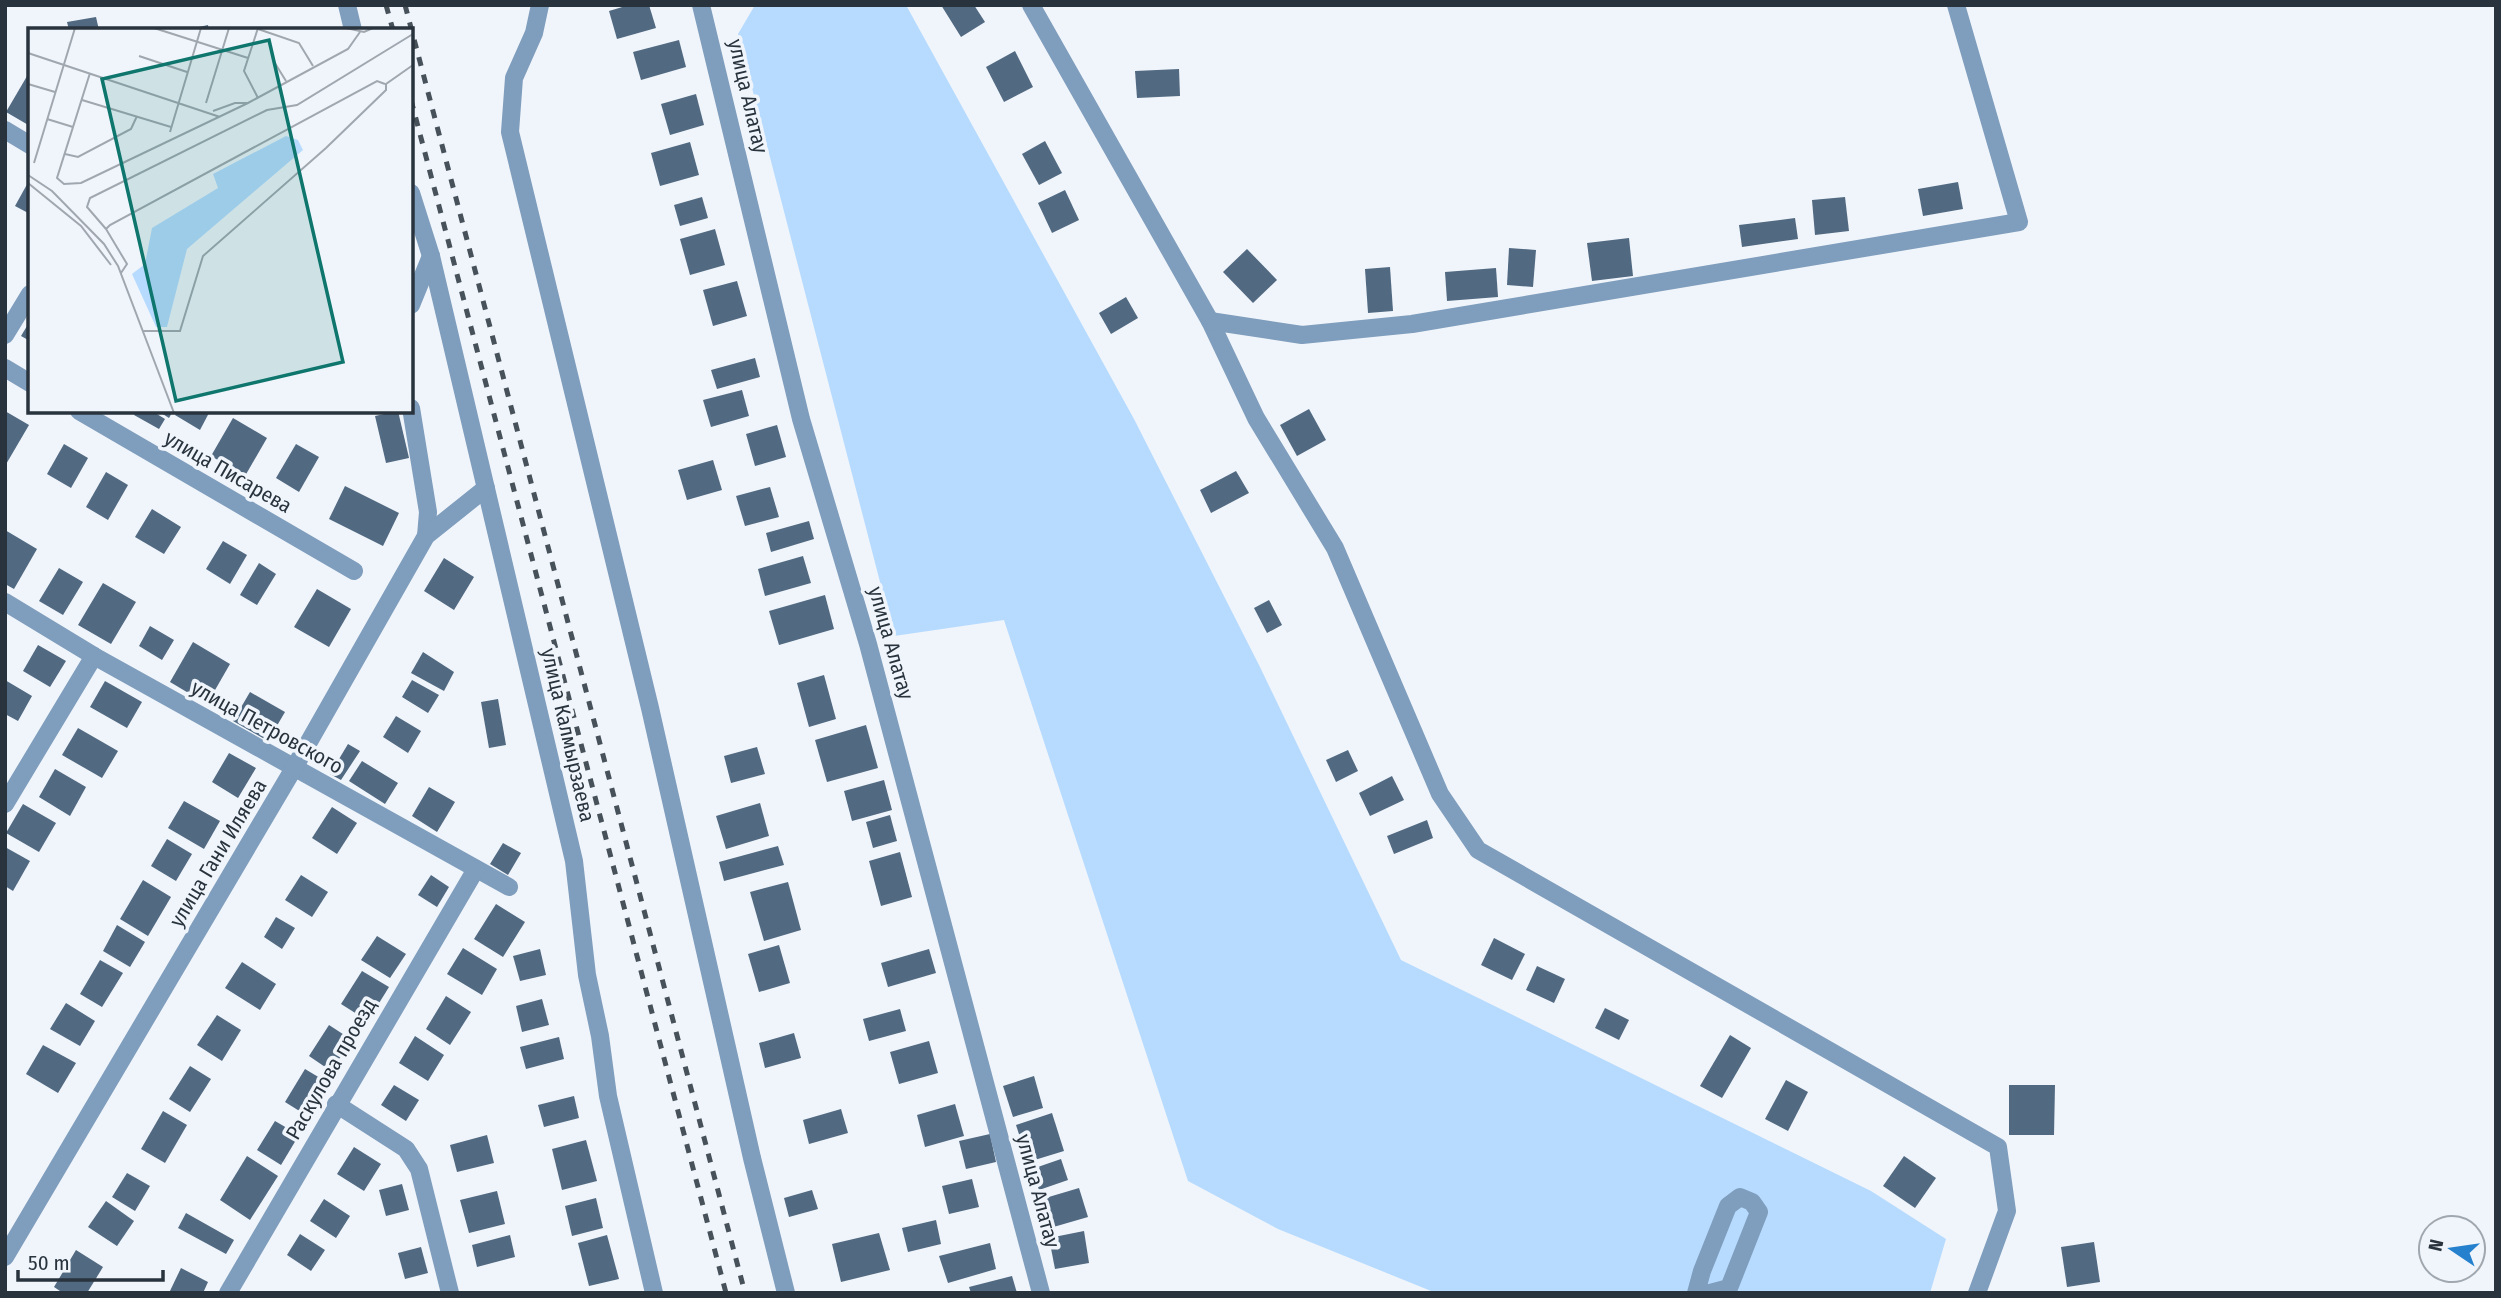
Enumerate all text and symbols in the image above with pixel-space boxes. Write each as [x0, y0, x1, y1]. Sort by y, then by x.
inset map [28, 28, 413, 413]
street label: улица Алатау [722, 36, 774, 156]
street label: улица Писарева [160, 425, 296, 519]
street label: улица Алатау [862, 583, 920, 703]
street label: улица Калмырзаева [535, 646, 601, 824]
street label: улица Петровского [186, 675, 348, 779]
street label: улица Гани Иляева [164, 774, 272, 932]
street label: Раскулова проезд [280, 994, 382, 1144]
street label: улица Алатау [1010, 1131, 1066, 1251]
north arrow [2417, 1214, 2487, 1284]
text: N [2423, 1237, 2448, 1253]
scale bar [18, 1238, 163, 1282]
text: 50 m [28, 1250, 70, 1276]

